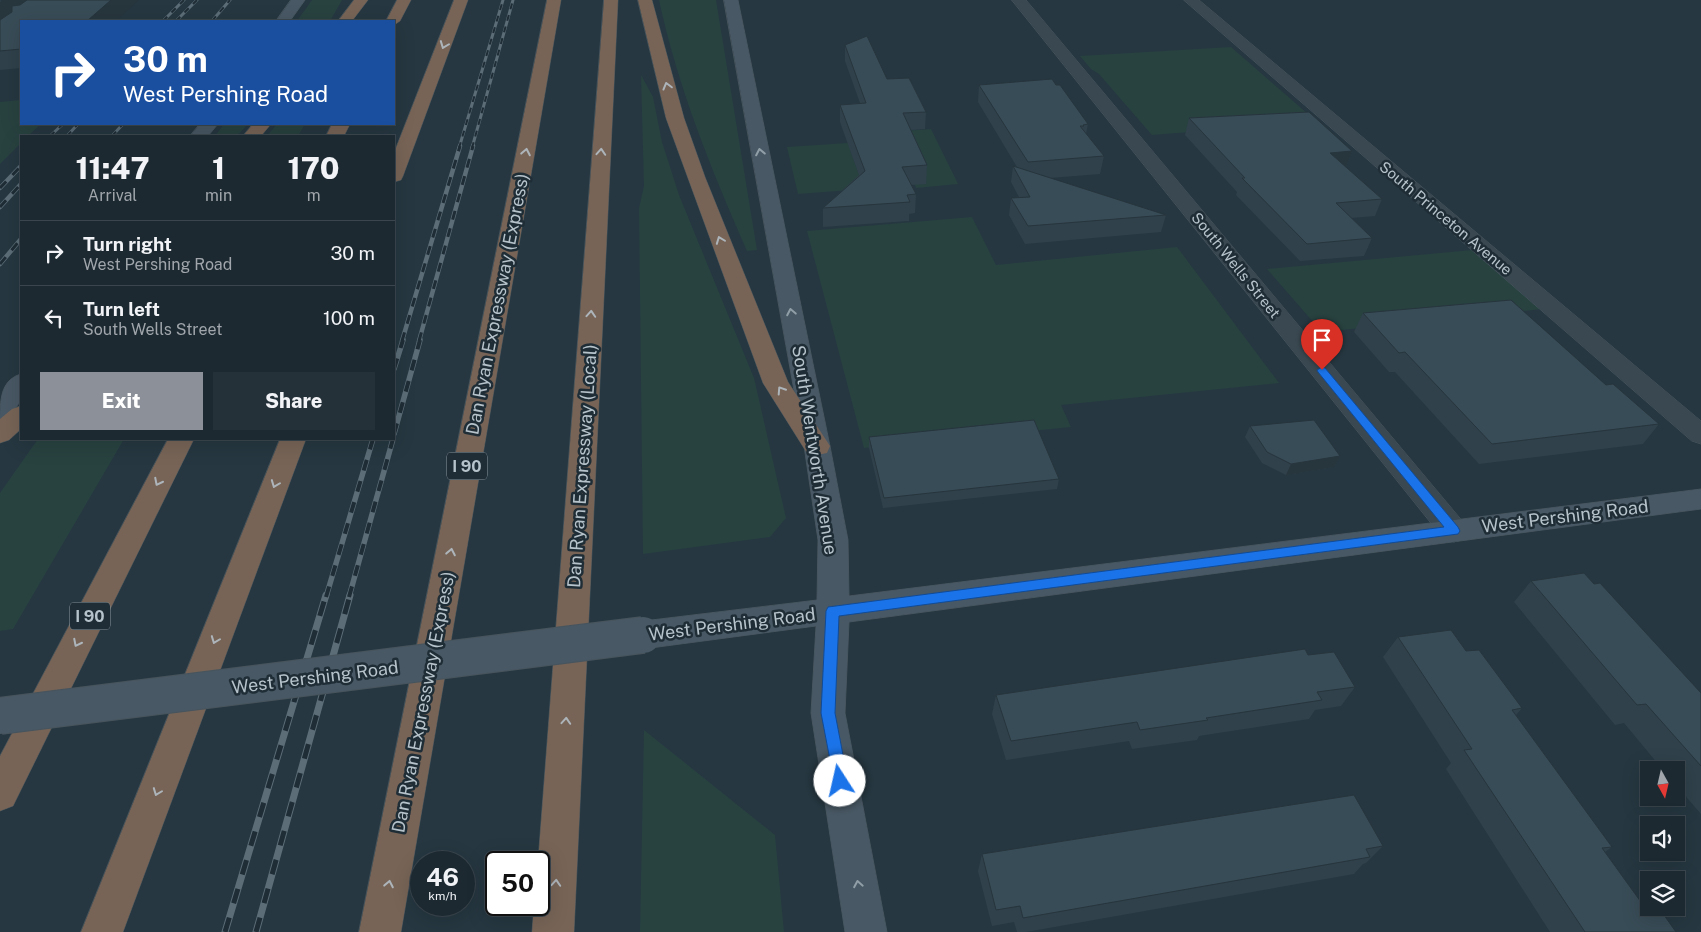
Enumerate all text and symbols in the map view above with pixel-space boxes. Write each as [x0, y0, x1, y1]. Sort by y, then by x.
text: 30 m [123, 39, 208, 80]
icon: right [40, 40, 105, 105]
one-way arrow [440, 41, 450, 49]
text: West Pershing Road [123, 81, 328, 107]
one-way arrow [662, 82, 673, 91]
one-way arrow [520, 147, 530, 156]
one-way arrow [596, 148, 607, 156]
one-way arrow [756, 148, 766, 157]
text: 11:47 [75, 150, 150, 186]
text: 1 [212, 150, 225, 186]
text: 170 [288, 150, 340, 186]
street label: South Princeton Avenue [1376, 158, 1516, 278]
street label: Dan Ryan Expressway (Express) [461, 171, 533, 437]
text: Arrival [88, 186, 137, 205]
text: min [205, 186, 232, 205]
text: m [307, 186, 321, 205]
street label: South Wells Street [1188, 209, 1284, 321]
text: Turn right [83, 233, 172, 255]
one-way arrow [716, 236, 726, 245]
icon: right [40, 239, 68, 267]
text: 30 m [330, 242, 375, 264]
text: West Pershing Road [83, 255, 232, 274]
text: Turn left [83, 298, 160, 320]
icon: left [40, 304, 68, 332]
text: 100 m [323, 307, 375, 329]
one-way arrow [787, 308, 797, 316]
one-way arrow [586, 310, 597, 318]
pin [1301, 319, 1343, 370]
text: South Wells Street [83, 320, 222, 339]
icon: arrive [1308, 326, 1336, 354]
street label: Dan Ryan Expressway (Local) [563, 343, 601, 589]
street label: South Wentworth Avenue [788, 344, 842, 556]
button: Exit [40, 372, 203, 430]
button: Share [213, 372, 375, 430]
one-way arrow [778, 387, 787, 396]
road number: I 90 [447, 452, 487, 480]
one-way arrow [154, 477, 164, 486]
one-way arrow [271, 479, 281, 488]
street label: West Pershing Road [1480, 495, 1650, 537]
one-way arrow [445, 548, 455, 557]
street label: Dan Ryan Expressway (Express) [387, 569, 459, 835]
road number: I 90 [70, 602, 110, 630]
street label: West Pershing Road [647, 603, 817, 645]
one-way arrow [211, 635, 221, 644]
one-way arrow [73, 637, 83, 646]
street label: West Pershing Road [230, 656, 400, 698]
one-way arrow [561, 717, 572, 725]
position arrow [813, 754, 865, 806]
north arrow [1640, 761, 1685, 806]
map controls [1640, 761, 1685, 916]
one-way arrow [152, 787, 163, 796]
button: sound [1640, 816, 1685, 861]
speed limit sign: 50 [485, 851, 550, 916]
text: 46 [426, 862, 459, 892]
button: layers [1640, 871, 1685, 916]
one-way arrow [551, 879, 562, 887]
one-way arrow [383, 880, 393, 888]
one-way arrow [853, 880, 863, 888]
text: km/h [428, 889, 457, 903]

